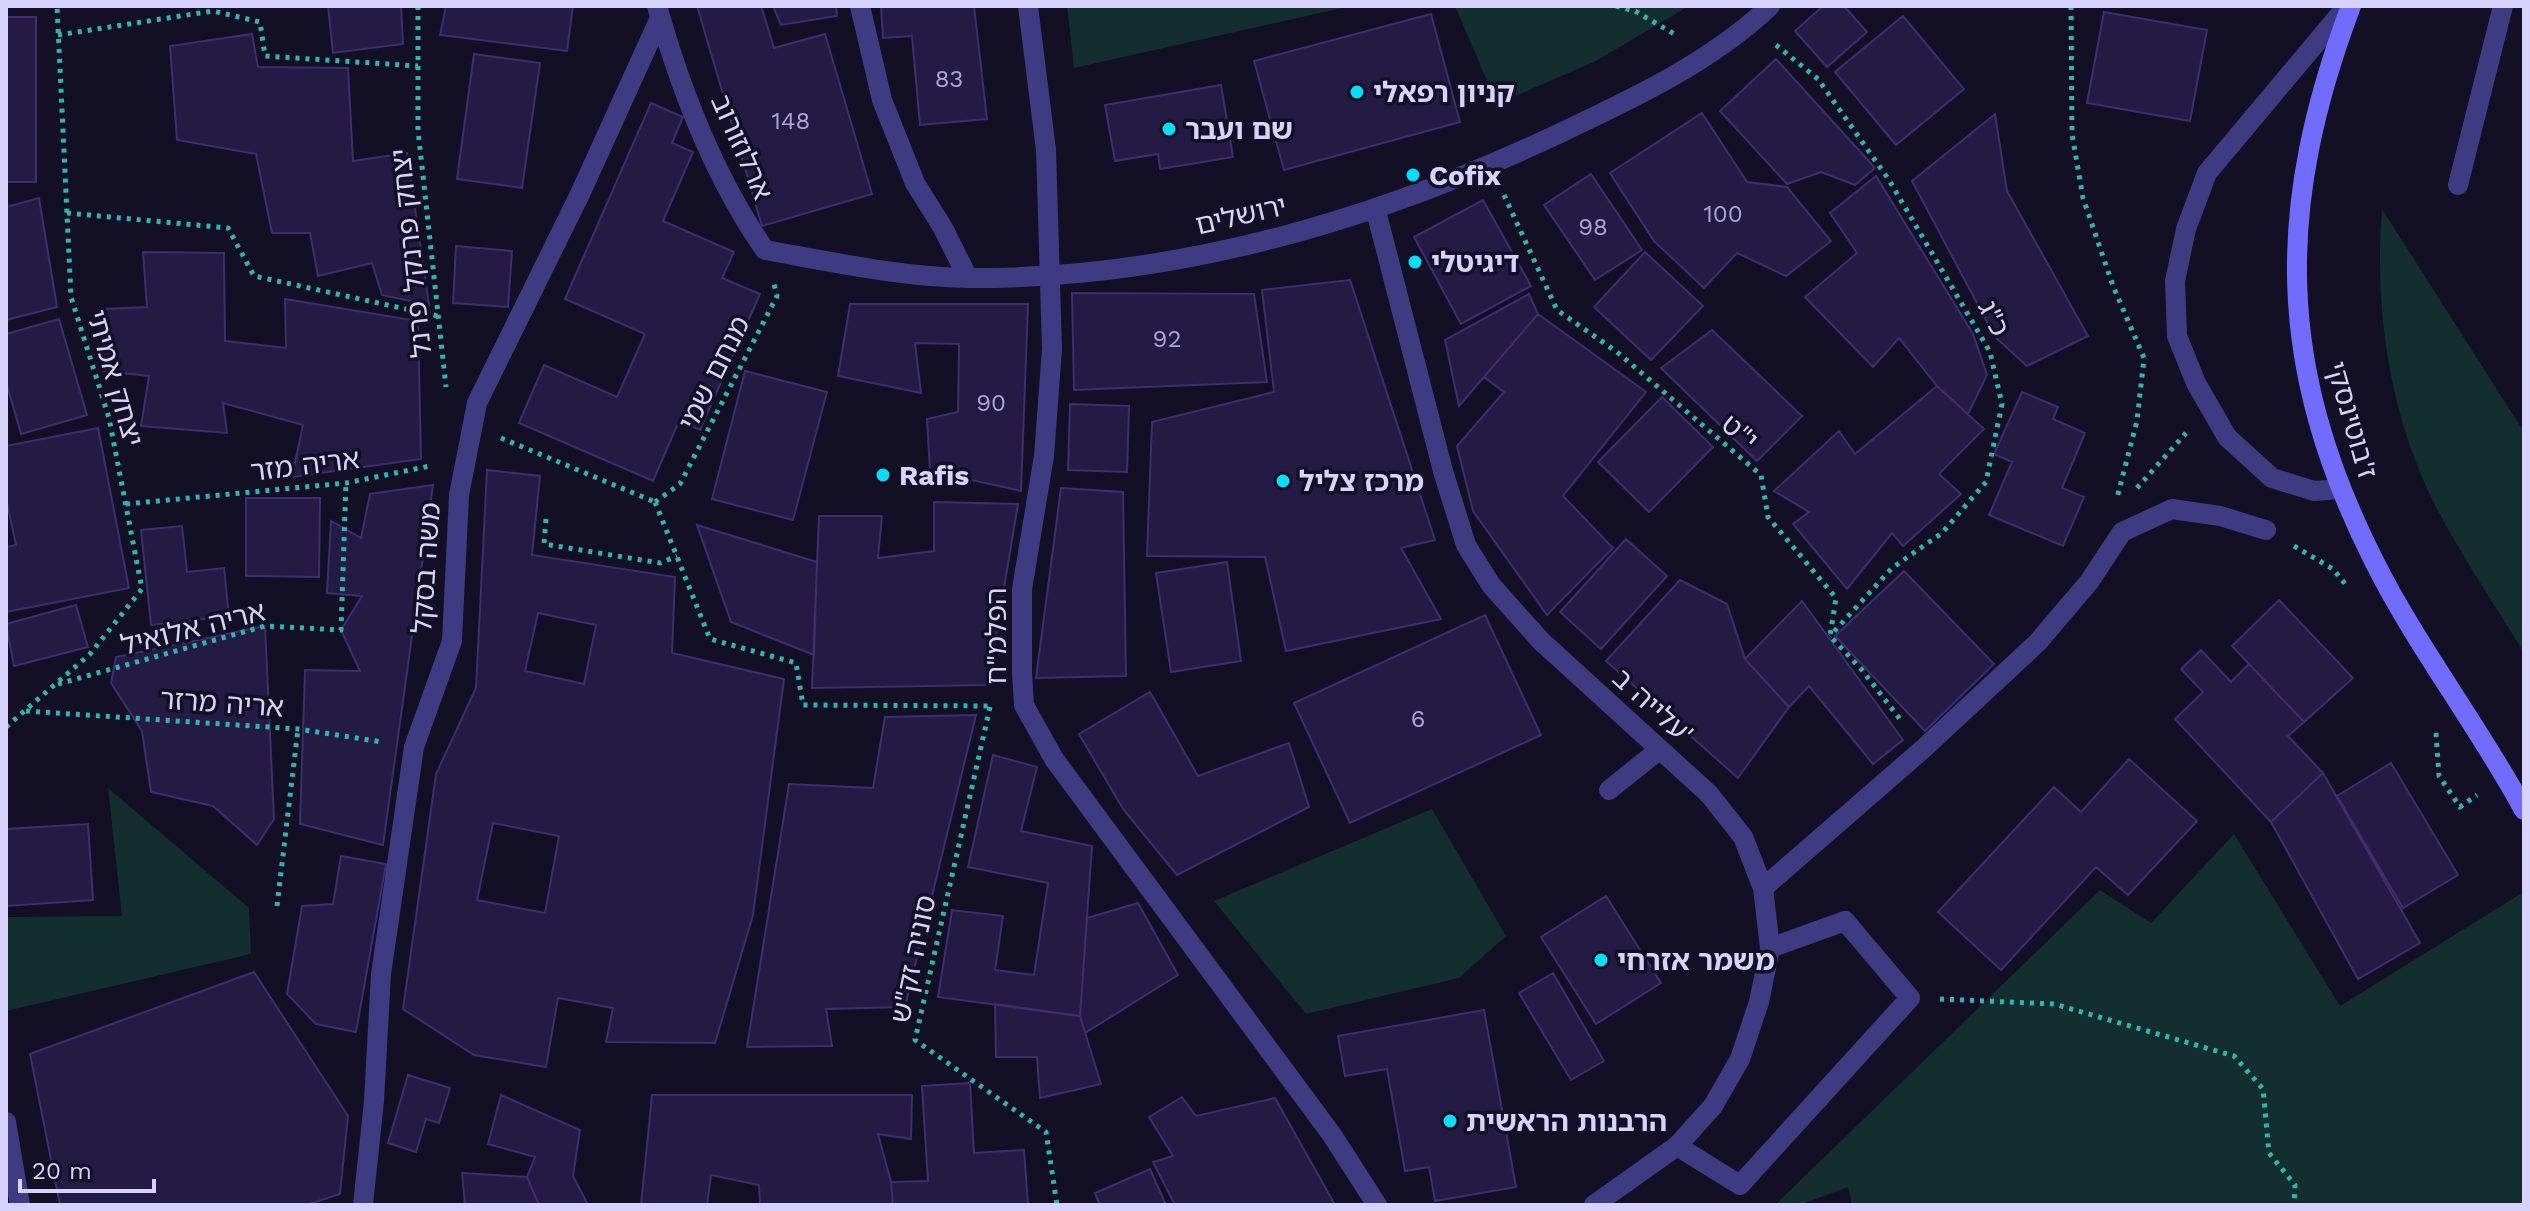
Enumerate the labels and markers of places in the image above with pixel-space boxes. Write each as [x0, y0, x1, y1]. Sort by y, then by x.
place label: קניון רפאלי [1373, 76, 1515, 109]
marker: קניון רפאלי [1348, 83, 1366, 101]
place label: שם ועבר [1185, 113, 1293, 146]
marker: שם ועבר [1160, 120, 1178, 138]
place label: Cofix [1429, 159, 1502, 192]
marker: Cofix [1404, 166, 1422, 184]
place label: דיגיטלי [1431, 246, 1519, 279]
marker: דיגיטלי [1406, 253, 1424, 271]
place label: Rafis [899, 459, 969, 492]
place label: מרכז צליל [1299, 465, 1424, 498]
marker: Rafis [874, 466, 892, 484]
marker: מרכז צליל [1274, 472, 1292, 490]
place label: משמר אזרחי [1617, 944, 1775, 977]
marker: משמר אזרחי [1592, 951, 1610, 969]
place label: הרבנות הראשית [1466, 1105, 1667, 1138]
marker: הרבנות הראשית [1441, 1112, 1459, 1130]

